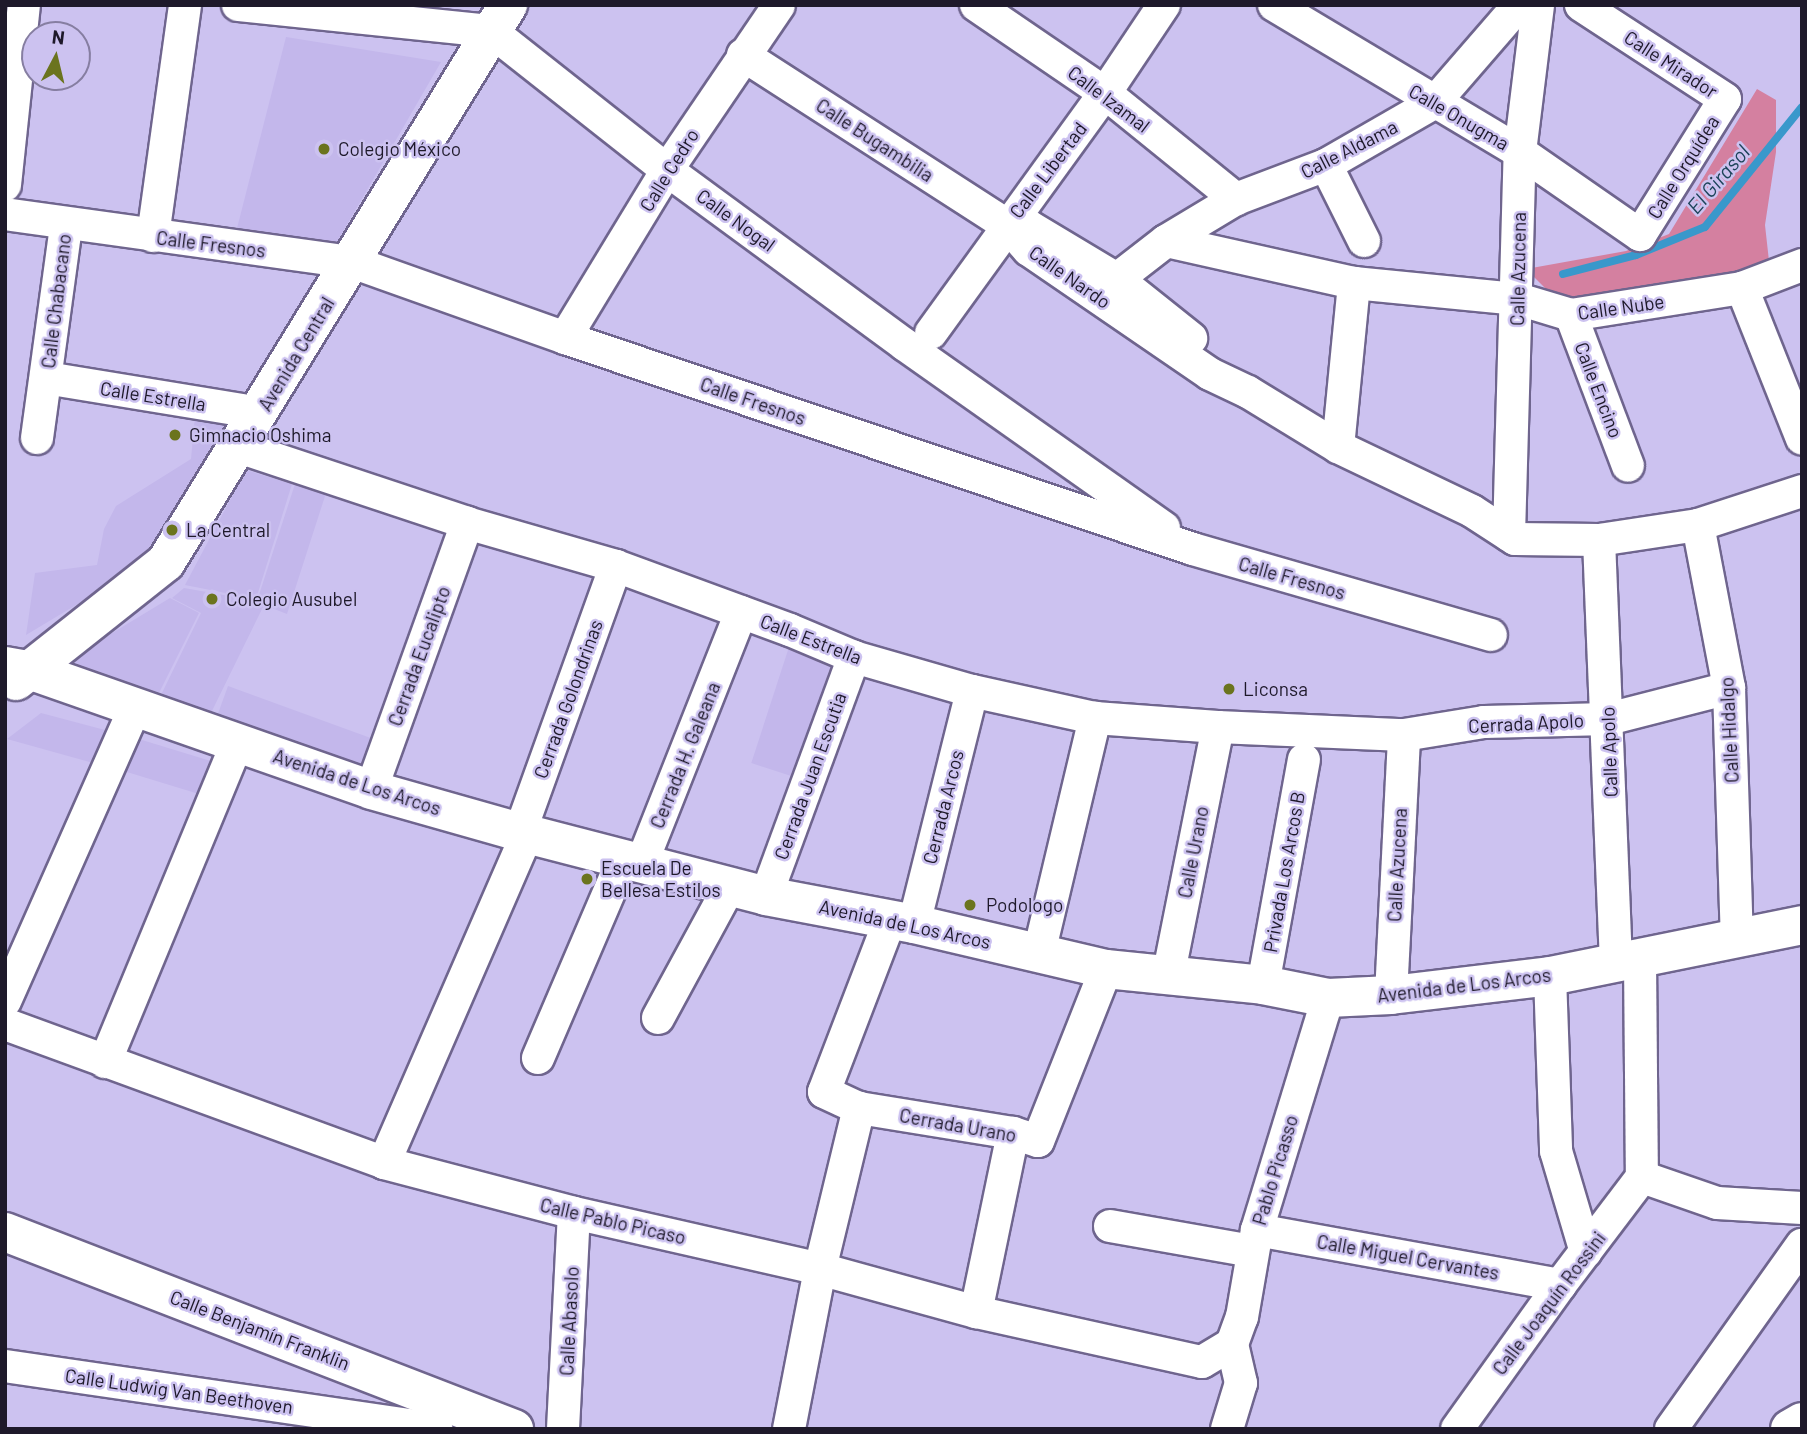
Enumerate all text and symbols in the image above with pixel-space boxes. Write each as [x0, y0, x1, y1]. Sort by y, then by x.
north arrow [21, 21, 91, 91]
text: N [51, 24, 66, 49]
street label: Calle Mirador [1620, 25, 1722, 103]
street label: Calle Izamal [1064, 61, 1154, 137]
street label: Calle Onugma [1405, 79, 1513, 155]
street label: Calle Bugambilia [812, 94, 938, 186]
street label: Calle Orquídea [1642, 111, 1724, 223]
street label: Calle Aldama [1297, 115, 1401, 183]
street label: Calle Libertad [1005, 118, 1091, 222]
street label: Calle Cedro [635, 125, 703, 215]
place label: Colegio México [338, 138, 461, 160]
water label: El Girasol [1681, 140, 1755, 218]
marker: Colegio México [316, 141, 332, 157]
street label: Calle Nogal [692, 184, 780, 256]
street label: Calle Azucena [1506, 212, 1530, 326]
street label: Calle Fresnos [155, 226, 267, 262]
street label: Calle Chabacano [36, 232, 76, 370]
street label: Calle Nardo [1025, 241, 1115, 313]
street label: Calle Nube [1576, 290, 1666, 324]
street label: Avenida Central [253, 293, 339, 415]
street label: Calle Encino [1570, 339, 1628, 441]
street label: Calle Fresnos [697, 372, 809, 430]
street label: Calle Estrella [99, 376, 207, 416]
place label: Gimnacio Oshima [189, 424, 331, 446]
marker: Gimnacio Oshima [167, 427, 183, 443]
place label: La Central [186, 519, 270, 541]
marker: La Central [164, 522, 180, 538]
street label: Calle Fresnos [1236, 552, 1348, 604]
street label: Cerrada Eucalipto [383, 583, 455, 729]
place label: Colegio Ausubel [226, 588, 357, 610]
marker: Colegio Ausubel [204, 591, 220, 607]
street label: Calle Estrella [757, 609, 865, 669]
street label: Cerrada Golondrinas [529, 617, 607, 781]
street label: Calle Hidalgo [1715, 676, 1743, 784]
street label: Cerrada H. Galeana [645, 678, 725, 832]
place label: Liconsa [1243, 678, 1308, 700]
marker: Liconsa [1221, 681, 1237, 697]
street label: Cerrada Juan Escutia [769, 689, 851, 863]
street label: Calle Apolo [1596, 706, 1622, 798]
street label: Cerrada Apolo [1467, 709, 1585, 737]
street label: Avenida de Los Arcos [270, 744, 444, 820]
street label: Cerrada Arcos [918, 748, 968, 866]
street label: Privada Los Arcos B [1259, 790, 1309, 954]
street label: Calle Urano [1173, 804, 1213, 900]
street label: Calle Azucena [1383, 808, 1411, 922]
place label: Escuela De Bellesa Estilos [601, 857, 721, 901]
marker: Escuela De Bellesa Estilos [579, 871, 595, 887]
place label: Podologo [986, 894, 1063, 916]
street label: Avenida de Los Arcos [817, 895, 993, 953]
marker: Podologo [960, 895, 980, 915]
street label: Avenida de Los Arcos [1376, 963, 1552, 1007]
street label: Cerrada Urano [898, 1103, 1018, 1147]
street label: Pablo Picasso [1247, 1112, 1303, 1228]
street label: Calle Pablo Picaso [538, 1193, 688, 1249]
street label: Calle Joaquín Rossini [1488, 1227, 1610, 1379]
street label: Calle Miguel Cervantes [1315, 1230, 1501, 1284]
street label: Calle Abasolo [555, 1266, 583, 1376]
street label: Calle Benjamín Franklin [167, 1285, 353, 1375]
street label: Calle Ludwig Van Beethoven [64, 1364, 294, 1418]

